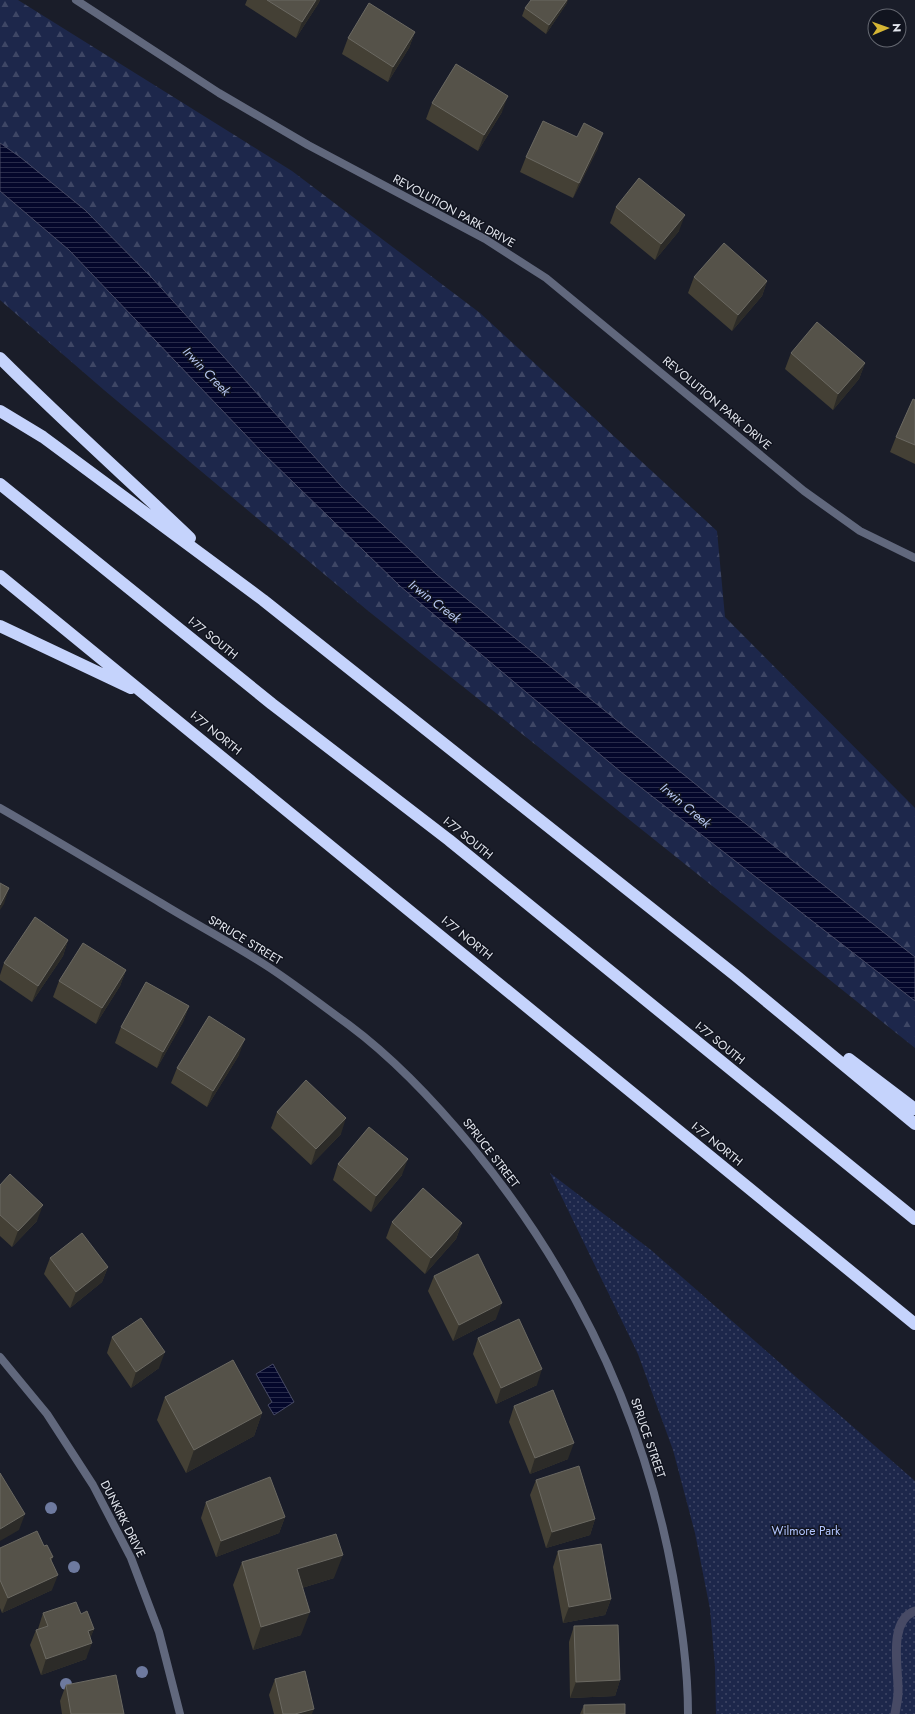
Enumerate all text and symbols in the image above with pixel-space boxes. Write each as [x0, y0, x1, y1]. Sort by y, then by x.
north arrow [867, 8, 907, 48]
text: N [889, 23, 905, 32]
street label: REVOLUTION PARK DRIVE [390, 170, 518, 252]
water label: Irwin Creek [178, 343, 235, 400]
street label: REVOLUTION PARK DRIVE [659, 352, 775, 454]
water label: Irwin Creek [404, 575, 465, 628]
street label: I-77 SOUTH [184, 612, 242, 664]
street label: I-77 NORTH [187, 707, 245, 759]
water label: Irwin Creek [656, 778, 716, 833]
street label: I-77 SOUTH [439, 812, 497, 864]
street label: SPRUCE STREET [205, 911, 286, 969]
street label: I-77 NORTH [438, 912, 496, 964]
street label: I-77 SOUTH [691, 1017, 749, 1069]
street label: SPRUCE STREET [458, 1115, 524, 1192]
street label: I-77 NORTH [688, 1118, 746, 1170]
street label: SPRUCE STREET [626, 1396, 670, 1481]
street label: DUNKIRK DRIVE [96, 1477, 150, 1561]
park label: Wilmore Park [772, 1522, 841, 1540]

